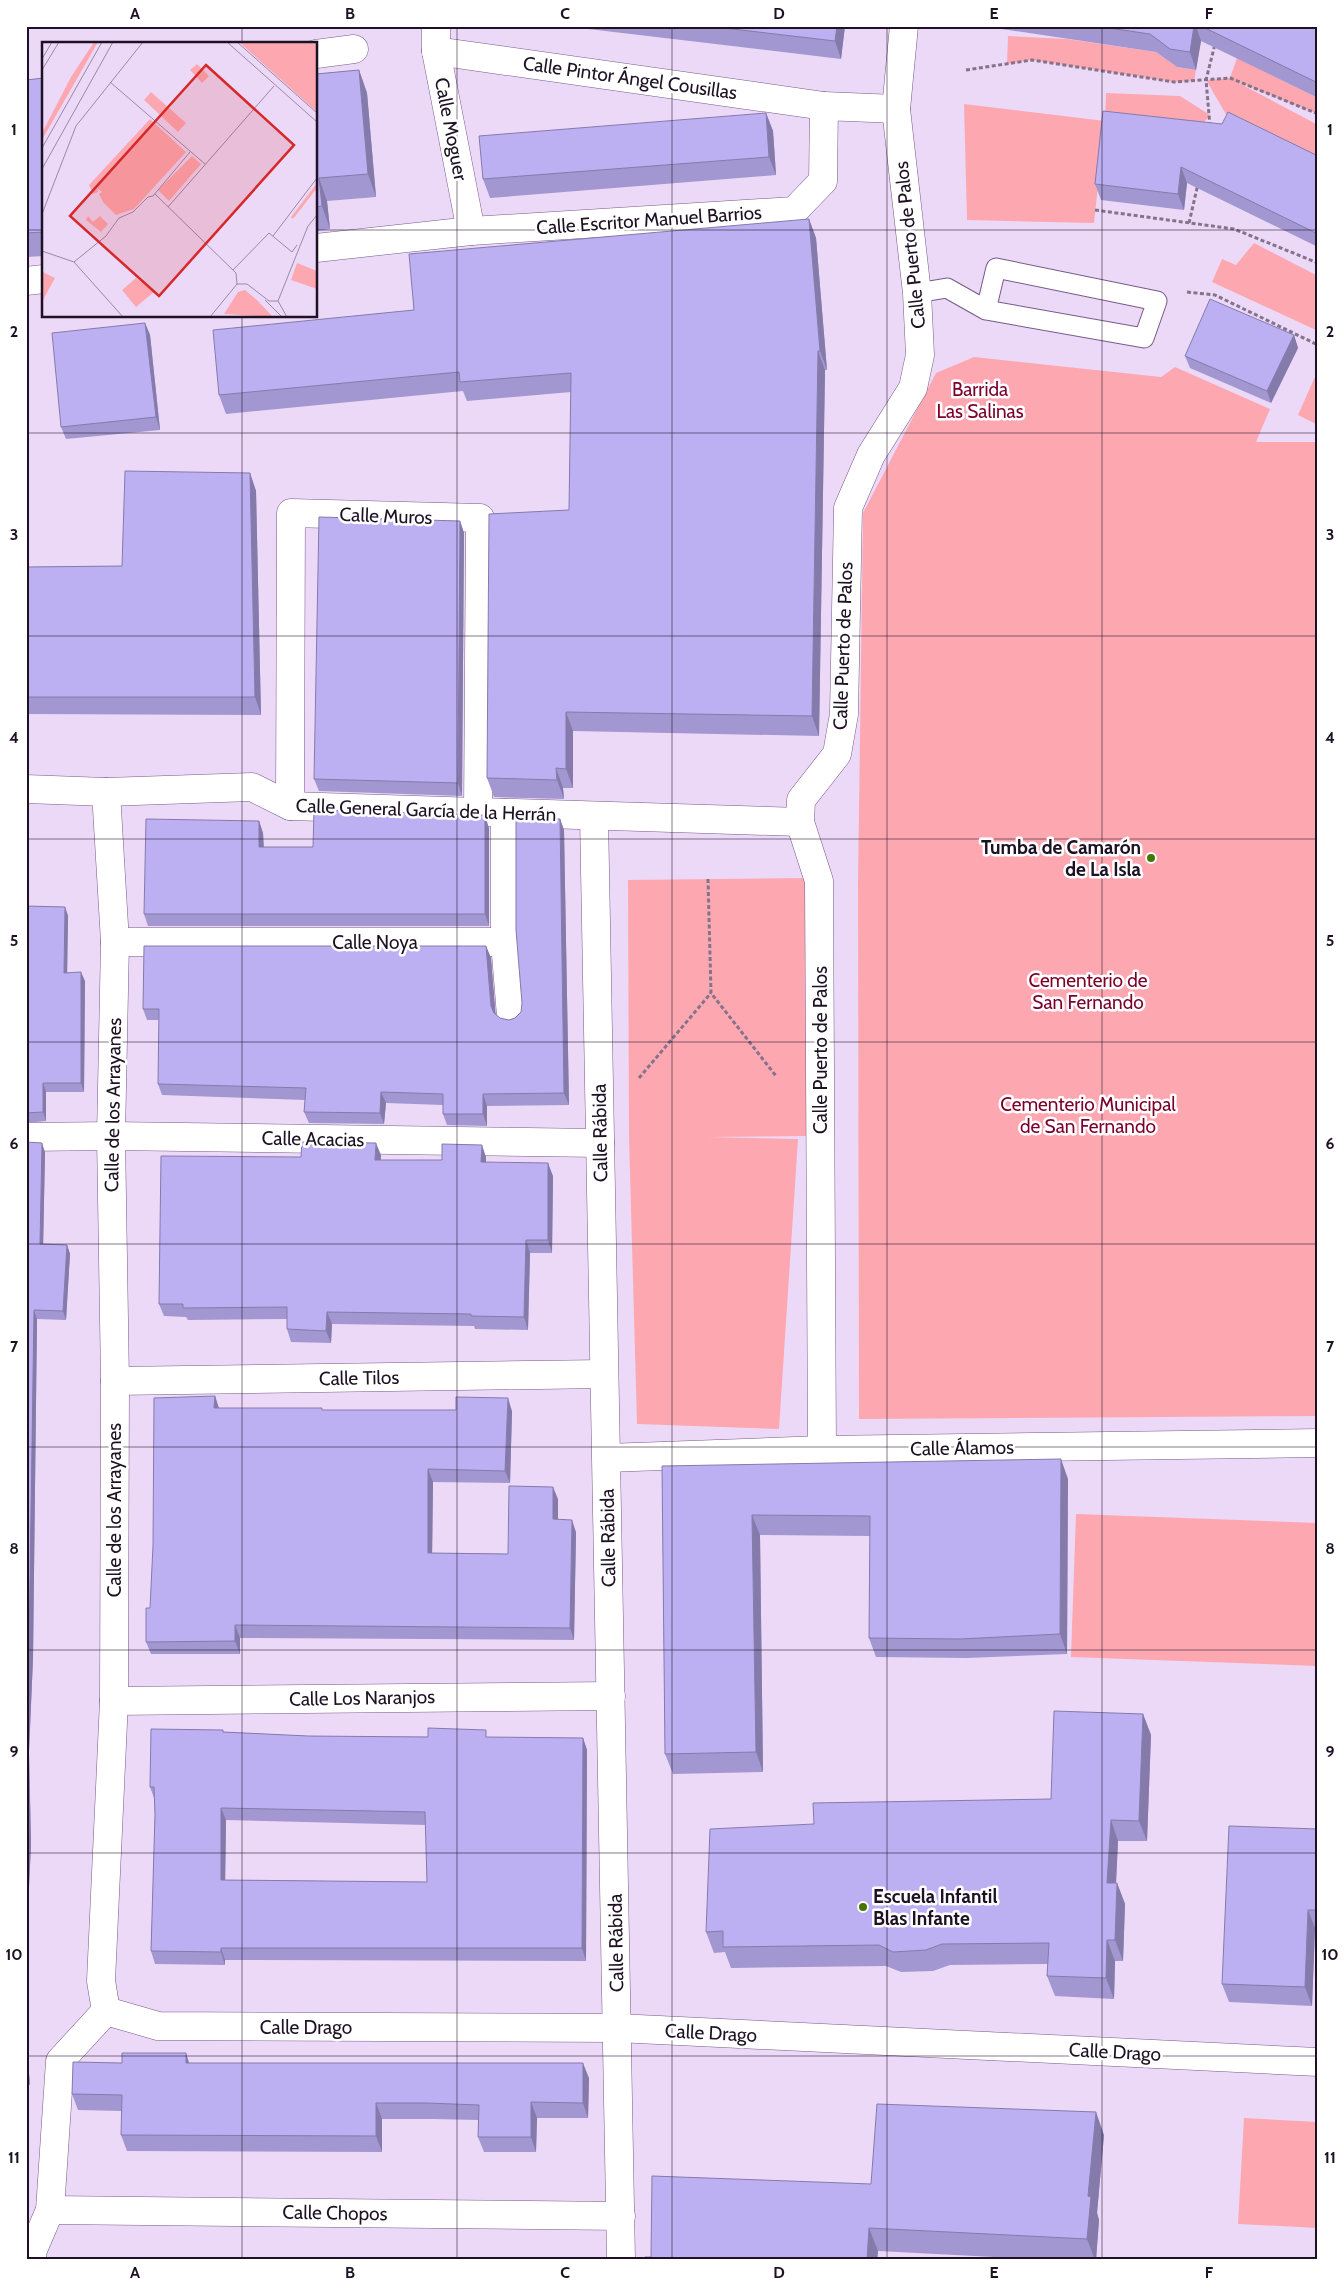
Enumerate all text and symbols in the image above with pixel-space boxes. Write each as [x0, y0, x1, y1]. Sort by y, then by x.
text: A [130, 4, 140, 23]
text: B [345, 4, 355, 23]
text: C [560, 4, 570, 23]
text: D [773, 4, 785, 23]
text: E [989, 4, 999, 23]
text: F [1205, 4, 1214, 23]
inset map [42, 42, 318, 318]
street label: Calle Pintor Ángel Cousillas [521, 51, 739, 104]
street label: Calle Moguer [430, 76, 472, 182]
text: 1 [11, 120, 17, 139]
text: 1 [1327, 120, 1333, 139]
street label: Calle Puerto de Palos [890, 160, 930, 330]
street label: Calle Escritor Manuel Barrios [535, 201, 763, 239]
text: 2 [10, 322, 18, 341]
text: 2 [1326, 322, 1334, 341]
park label: Barrida Las Salinas [936, 378, 1024, 423]
street label: Calle Muros [339, 503, 433, 529]
text: 3 [10, 525, 18, 544]
text: 3 [1326, 525, 1334, 544]
street label: Calle Puerto de Palos [829, 561, 857, 730]
text: 4 [9, 728, 19, 747]
text: 4 [1325, 728, 1335, 747]
street label: Calle General García de la Herrán [295, 794, 557, 826]
place label: Tumba de Camarón de La Isla [981, 836, 1142, 881]
marker: Tumba de Camarón de La Isla [1145, 852, 1157, 864]
text: 5 [10, 931, 18, 950]
street label: Calle Noya [332, 931, 418, 954]
text: 5 [1326, 931, 1334, 950]
street label: Calle Puerto de Palos [809, 966, 832, 1134]
park label: Cementerio de San Fernando [1028, 969, 1148, 1014]
street label: Calle de los Arrayanes [100, 1018, 126, 1192]
street label: Calle Rábida [588, 1084, 612, 1182]
park label: Cementerio Municipal de San Fernando [1000, 1093, 1176, 1138]
street label: Calle Acacias [262, 1127, 365, 1151]
text: 6 [10, 1134, 19, 1153]
text: 6 [1326, 1134, 1335, 1153]
text: 7 [10, 1337, 19, 1356]
text: 7 [1326, 1337, 1335, 1356]
street label: Calle Tilos [319, 1366, 400, 1390]
street label: Calle de los Arrayanes [103, 1423, 126, 1597]
street label: Calle Álamos [910, 1435, 1014, 1460]
street label: Calle Rábida [596, 1489, 620, 1587]
text: 8 [9, 1539, 19, 1558]
text: 8 [1325, 1539, 1335, 1558]
street label: Calle Los Naranjos [289, 1685, 435, 1711]
text: 9 [10, 1742, 19, 1761]
text: 9 [1326, 1742, 1335, 1761]
place label: Escuela Infantil Blas Infante [873, 1885, 997, 1930]
street label: Calle Rábida [604, 1894, 628, 1992]
marker: Escuela Infantil Blas Infante [857, 1901, 869, 1913]
text: 10 [5, 1945, 23, 1964]
text: 10 [1321, 1945, 1339, 1964]
street label: Calle Drago [260, 2016, 352, 2039]
street label: Calle Drago [664, 2019, 758, 2047]
street label: Calle Drago [1068, 2038, 1162, 2066]
text: 11 [8, 2148, 20, 2167]
text: 11 [1324, 2148, 1336, 2167]
street label: Calle Chopos [282, 2201, 388, 2225]
text: A [130, 2263, 140, 2282]
text: B [345, 2263, 355, 2282]
text: C [560, 2263, 570, 2282]
text: D [773, 2263, 785, 2282]
text: E [989, 2263, 999, 2282]
text: F [1205, 2263, 1214, 2282]

